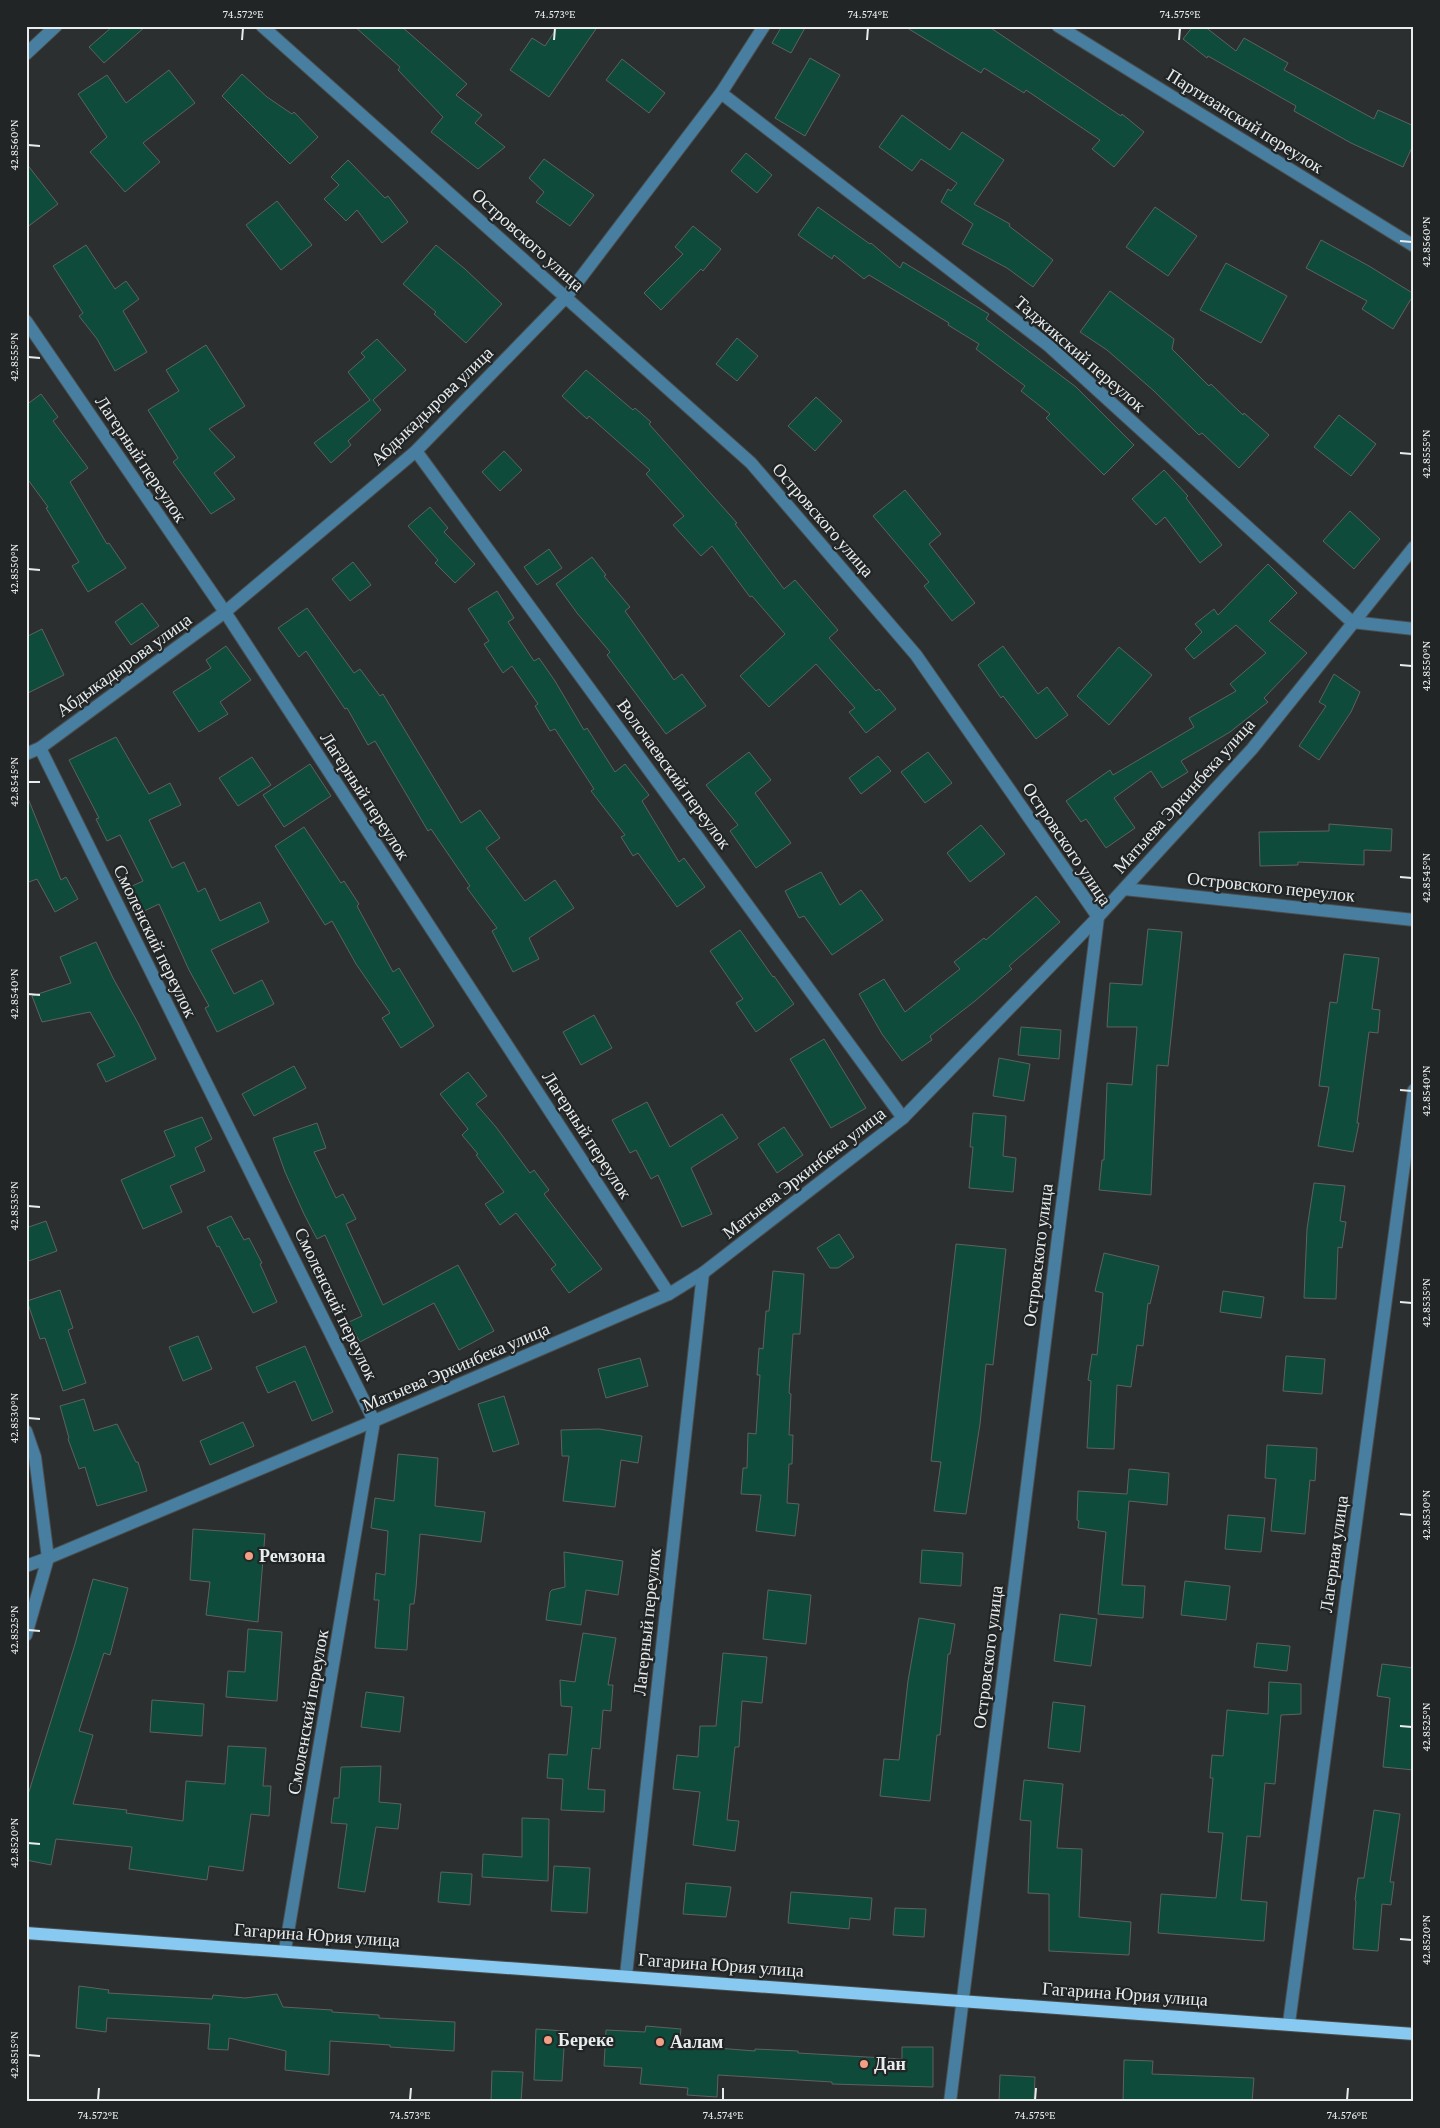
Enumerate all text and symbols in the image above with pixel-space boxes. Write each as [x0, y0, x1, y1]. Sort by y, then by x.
text: 74.572°E [222, 7, 264, 21]
text: 74.573°E [534, 7, 576, 21]
text: 74.574°E [847, 7, 889, 21]
text: 74.575°E [1159, 7, 1201, 21]
street label: Партизанский переулок [1163, 65, 1327, 177]
text: 42.8560°N [7, 119, 21, 171]
street label: Островского улица [468, 184, 588, 296]
text: 42.8560°N [1419, 216, 1433, 268]
street label: Таджикский переулок [1011, 292, 1150, 416]
text: 42.8555°N [7, 332, 21, 382]
street label: Абдыкадырова улица [367, 343, 497, 469]
street label: Лагерный переулок [91, 392, 191, 526]
text: 42.8555°N [1419, 429, 1433, 479]
street label: Островского улица [768, 459, 878, 581]
text: 42.8550°N [7, 543, 21, 594]
street label: Абдыкадырова улица [53, 609, 195, 721]
text: 42.8550°N [1419, 640, 1433, 691]
street label: Волочаевский переулок [613, 695, 735, 853]
street label: Матыева Эркинбека улица [1109, 715, 1259, 877]
street label: Лагерный переулок [316, 728, 414, 864]
text: 42.8545°N [7, 757, 21, 807]
street label: Островского улица [1018, 779, 1116, 909]
text: 42.8545°N [1419, 853, 1433, 903]
street label: Смоленский переулок [109, 861, 201, 1021]
street label: Островского переулок [1186, 868, 1356, 906]
text: 42.8540°N [7, 968, 21, 1020]
text: 42.8540°N [1419, 1065, 1433, 1117]
street label: Лагерный переулок [538, 1067, 636, 1203]
street label: Матыева Эркинбека улица [719, 1103, 889, 1243]
text: 42.8535°N [7, 1181, 21, 1231]
street label: Островского улица [1019, 1182, 1057, 1328]
street label: Смоленский переулок [290, 1224, 382, 1384]
text: 42.8535°N [1419, 1278, 1433, 1328]
street label: Матыева Эркинбека улица [359, 1318, 553, 1416]
text: 42.8530°N [7, 1393, 21, 1443]
text: 42.8530°N [1419, 1490, 1433, 1540]
street label: Лагерная улица [1316, 1494, 1352, 1614]
place label: Ремзона [259, 1546, 326, 1566]
street label: Лагерный переулок [629, 1547, 665, 1697]
marker: Ремзона [243, 1550, 255, 1562]
street label: Островского улица [969, 1584, 1007, 1730]
text: 42.8525°N [7, 1605, 21, 1655]
street label: Смоленский переулок [284, 1628, 332, 1796]
text: 42.8525°N [1419, 1702, 1433, 1752]
text: 42.8520°N [7, 1818, 21, 1868]
text: 42.8520°N [1419, 1915, 1433, 1965]
street label: Гагарина Юрия улица [233, 1919, 401, 1951]
street label: Гагарина Юрия улица [637, 1949, 805, 1981]
street label: Гагарина Юрия улица [1041, 1978, 1209, 2010]
place label: Береке [558, 2030, 614, 2050]
text: 42.8515°N [7, 2031, 21, 2079]
place label: Аалам [670, 2032, 723, 2052]
marker: Береке [542, 2034, 554, 2046]
marker: Аалам [654, 2036, 666, 2048]
place label: Дан [874, 2054, 906, 2074]
marker: Дан [858, 2058, 870, 2070]
text: 74.572°E [77, 2108, 119, 2122]
text: 74.573°E [389, 2108, 431, 2122]
text: 74.574°E [702, 2108, 744, 2122]
text: 74.575°E [1014, 2108, 1056, 2122]
text: 74.576°E [1326, 2108, 1368, 2122]

